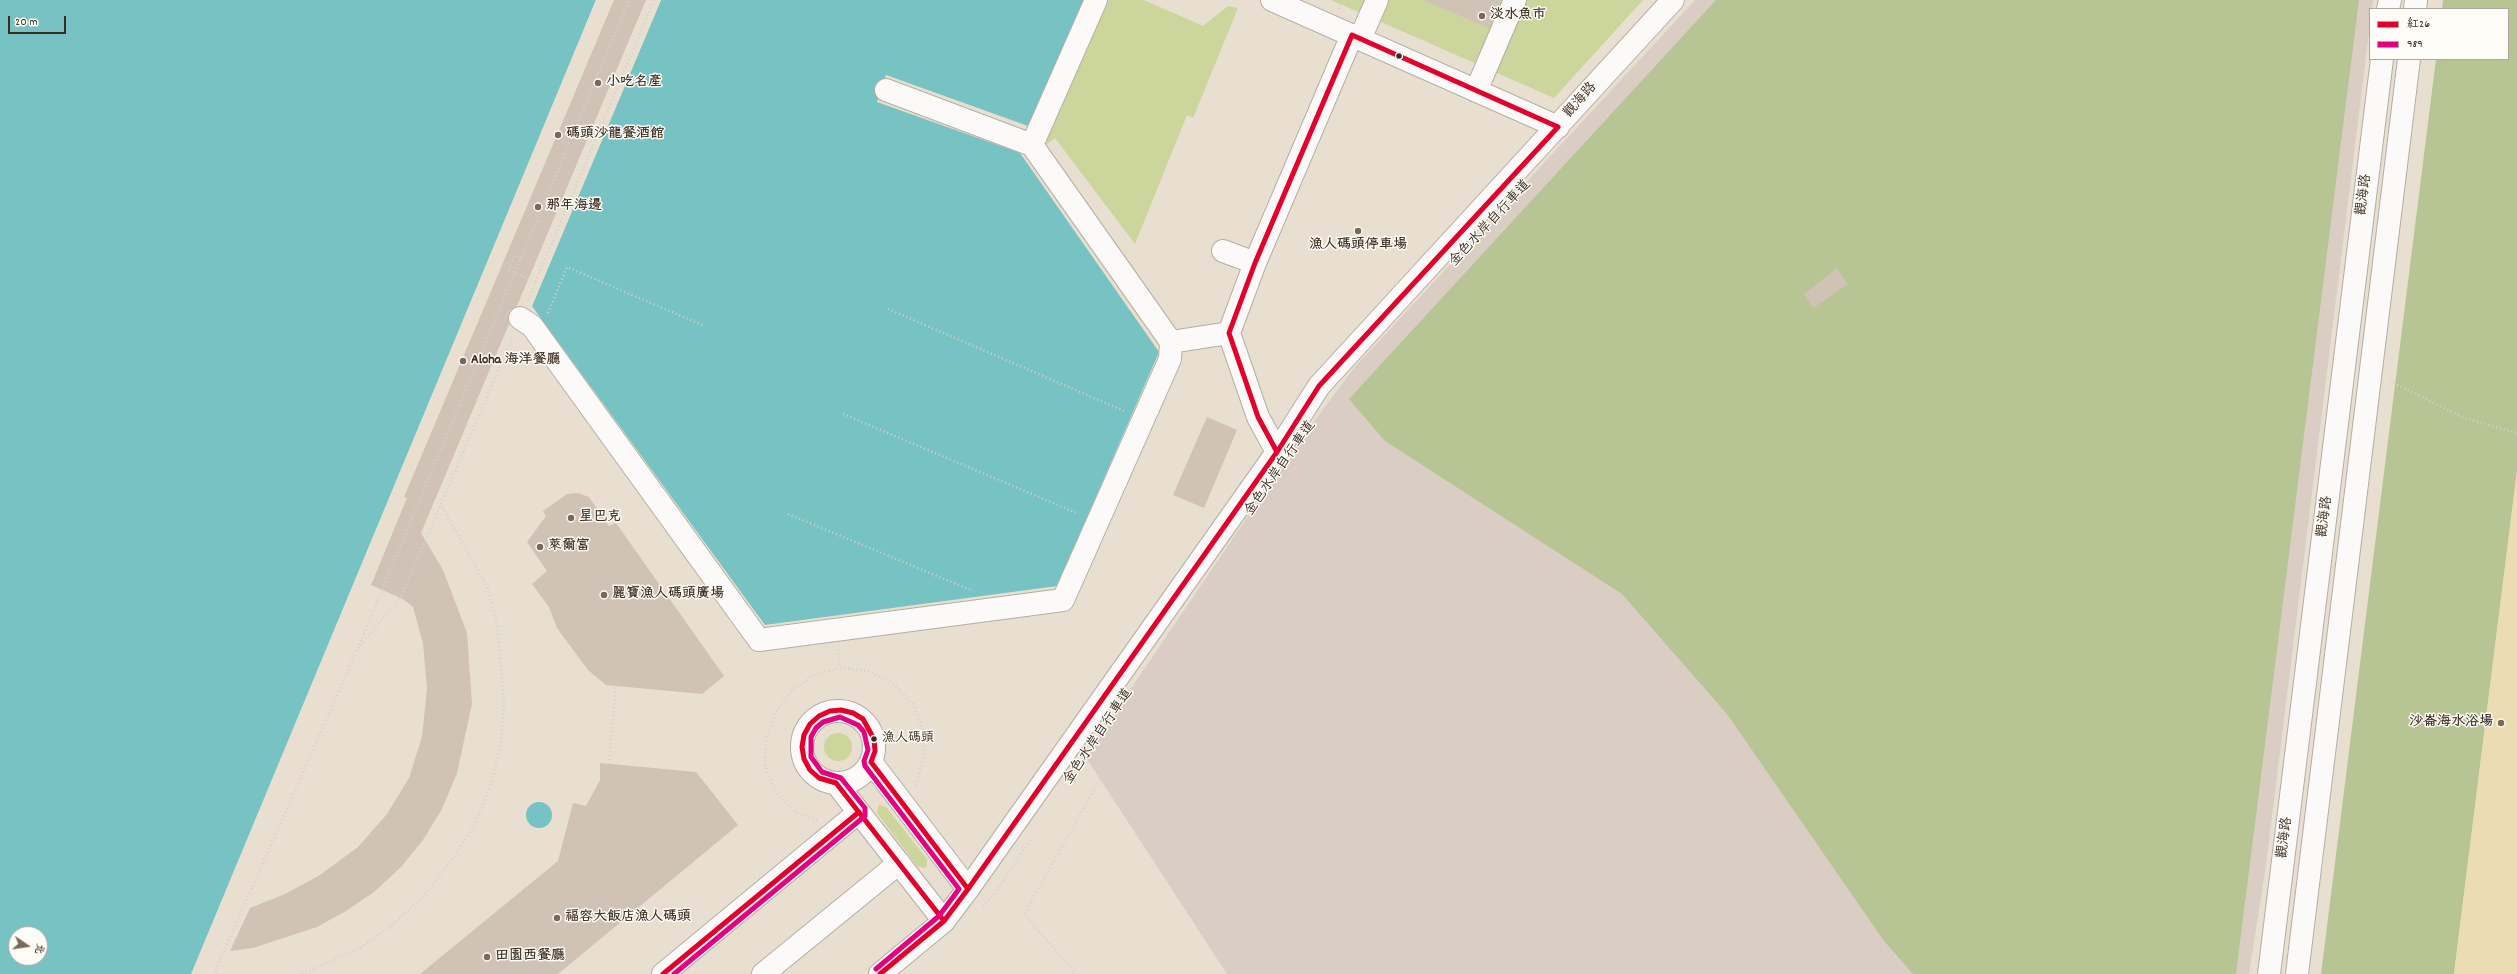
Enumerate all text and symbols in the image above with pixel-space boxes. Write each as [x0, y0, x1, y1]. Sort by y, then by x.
scale bar [10, 8, 68, 34]
place label: 淡水魚市 [1490, 8, 1546, 24]
legend [2369, 8, 2509, 60]
marker: 淡水魚市 [1477, 11, 1487, 21]
text: 20 m [15, 14, 38, 31]
text: 紅26 [2407, 16, 2430, 33]
text: 989 [2407, 36, 2423, 53]
unlabelled marker [1394, 51, 1404, 61]
place label: 小吃名產 [606, 75, 662, 91]
marker: 小吃名產 [593, 78, 603, 88]
street label: 觀海路 [1561, 80, 1601, 122]
place label: 碼頭沙龍餐酒館 [566, 127, 664, 143]
marker: 碼頭沙龍餐酒館 [553, 130, 563, 140]
street label: 觀海路 [2354, 173, 2376, 217]
street label: 金色水岸自行車道 [1447, 177, 1535, 271]
place label: 那年海邊 [546, 199, 602, 215]
marker: 那年海邊 [533, 202, 543, 212]
marker: 漁人碼頭停車場 [1353, 226, 1363, 236]
place label: 漁人碼頭停車場 [1309, 238, 1407, 254]
place label: Aloha 海洋餐廳 [471, 353, 560, 369]
marker: Aloha 海洋餐廳 [458, 356, 468, 366]
street label: 金色水岸自行車道 [1242, 418, 1320, 520]
street label: 觀海路 [2315, 495, 2337, 539]
place label: 星巴克 [579, 510, 621, 526]
marker: 星巴克 [566, 513, 576, 523]
place label: 萊爾富 [548, 539, 590, 555]
marker: 萊爾富 [535, 542, 545, 552]
place label: 麗寶漁人碼頭廣場 [612, 587, 724, 603]
marker: 麗寶漁人碼頭廣場 [599, 590, 609, 600]
street label: 金色水岸自行車道 [1061, 686, 1137, 788]
place label: 沙崙海水浴場 [2409, 715, 2493, 731]
marker: 沙崙海水浴場 [2496, 718, 2506, 728]
place label: 漁人碼頭 [882, 731, 934, 747]
marker: 漁人碼頭 [869, 734, 879, 744]
street label: 觀海路 [2275, 816, 2297, 860]
place label: 福容大飯店漁人碼頭 [565, 910, 691, 926]
marker: 福容大飯店漁人碼頭 [552, 913, 562, 923]
north arrow [8, 926, 48, 966]
text: 北 [30, 941, 48, 956]
place label: 田園西餐廳 [495, 949, 565, 965]
marker: 田園西餐廳 [482, 952, 492, 962]

